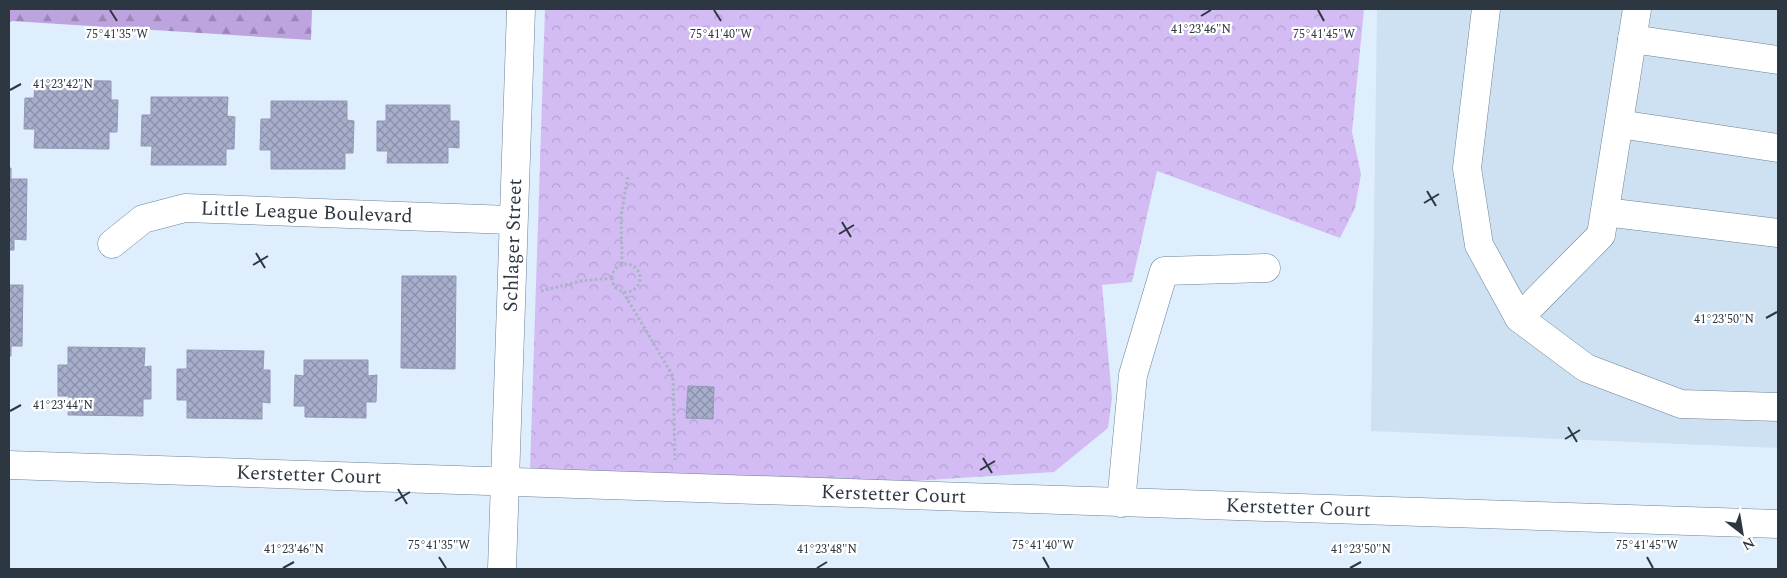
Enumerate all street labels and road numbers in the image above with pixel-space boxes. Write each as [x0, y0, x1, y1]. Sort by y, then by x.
street label: Schlager Street [496, 178, 530, 313]
street label: Little League Boulevard [200, 194, 413, 231]
street label: Kerstetter Court [236, 458, 382, 492]
street label: Kerstetter Court [820, 477, 967, 512]
street label: Kerstetter Court [1225, 491, 1371, 525]

